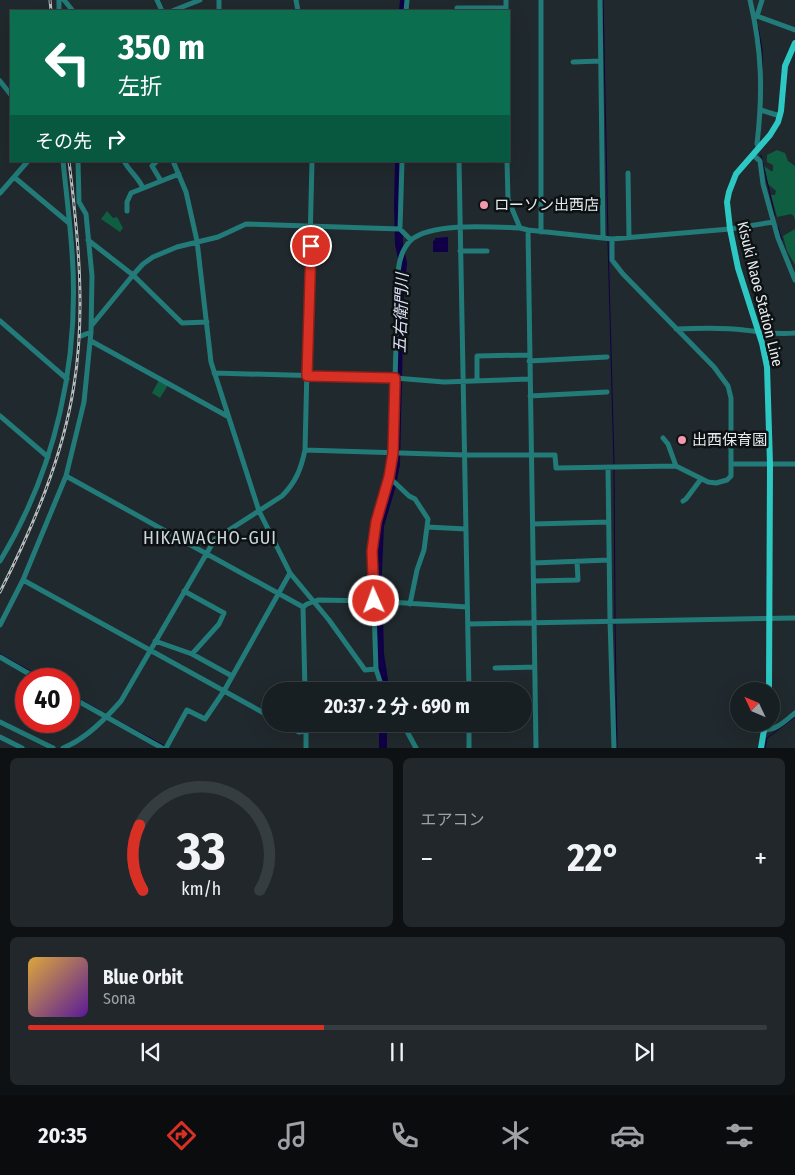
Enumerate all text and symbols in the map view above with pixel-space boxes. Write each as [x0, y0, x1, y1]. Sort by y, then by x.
text: 350 m [118, 26, 205, 68]
icon: left [35, 30, 100, 95]
text: 左折 [118, 73, 162, 100]
icon: right [102, 125, 130, 153]
text: その先 [35, 130, 92, 153]
place label: ローソン出西店 [494, 196, 599, 214]
marker: ローソン出西店 [478, 199, 490, 211]
street label: Kisuki Naoe Station Line [733, 220, 787, 368]
pin [290, 225, 332, 267]
icon: arrive [297, 232, 325, 260]
water label: 五右衛門川 [390, 271, 412, 353]
place label: 出西保育園 [692, 431, 767, 449]
marker: 出西保育園 [676, 434, 688, 446]
district label: HIKAWACHO-GUI [143, 527, 277, 549]
position arrow [347, 574, 399, 626]
speed limit sign: 40 [15, 668, 80, 733]
north arrow [730, 682, 780, 732]
map controls [730, 682, 780, 732]
text: 20:37 · 2 分 · 690 m [324, 695, 470, 718]
text: エアコン [421, 810, 485, 829]
text: 33 [176, 820, 226, 883]
text: 22° [567, 835, 620, 881]
text: − [421, 842, 433, 875]
text: + [754, 842, 767, 875]
text: km/h [181, 878, 221, 900]
text: Blue Orbit [103, 966, 183, 989]
text: Sona [103, 989, 136, 1008]
icon: previous [137, 1038, 165, 1066]
icon: pause [383, 1038, 411, 1066]
icon: next [630, 1038, 658, 1066]
icon: directions [164, 1118, 199, 1153]
icon: music [275, 1118, 310, 1153]
icon: phone [387, 1118, 422, 1153]
icon: climate [498, 1118, 533, 1153]
icon: car [610, 1118, 645, 1153]
icon: filters [722, 1118, 757, 1153]
text: 20:35 [38, 1122, 87, 1149]

